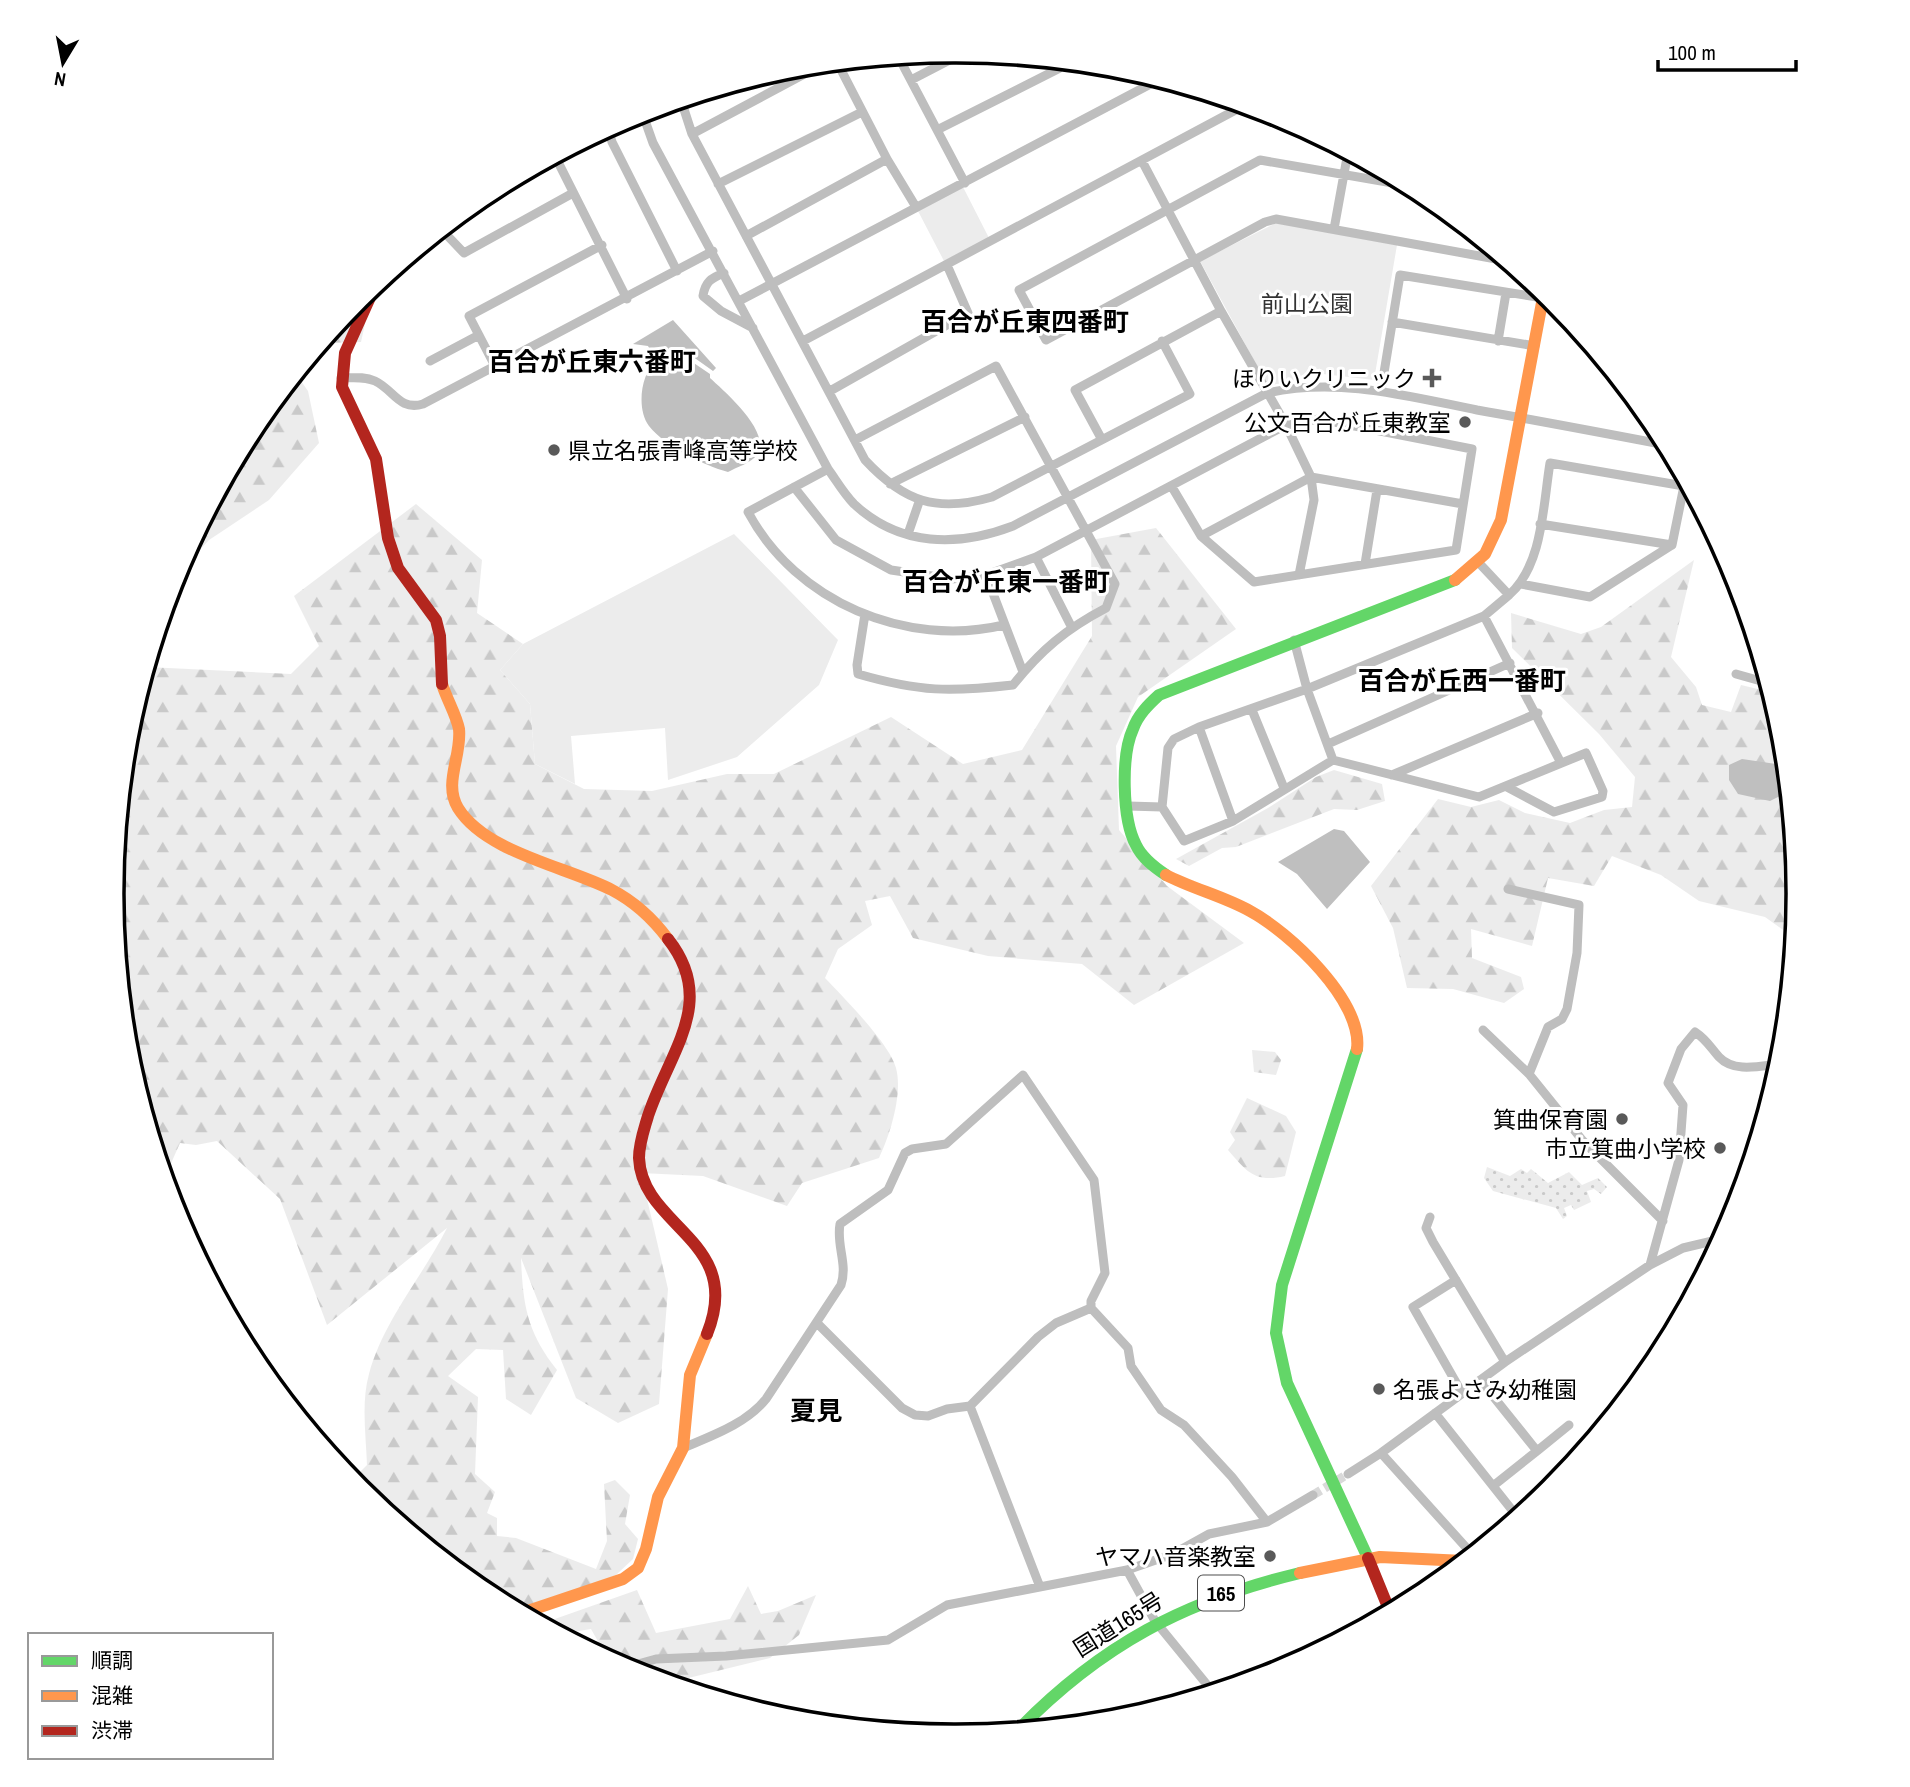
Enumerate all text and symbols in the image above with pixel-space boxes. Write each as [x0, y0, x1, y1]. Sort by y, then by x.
north arrow [28, 28, 98, 98]
scale bar [1658, 28, 1796, 72]
text: 100 m [1668, 38, 1716, 67]
text: N [52, 66, 68, 94]
park label: 前山公園 [1261, 288, 1353, 319]
district label: 百合が丘東四番町 [921, 304, 1129, 339]
district label: 百合が丘東六番町 [488, 344, 696, 379]
place label: ほりいクリニック [1232, 363, 1416, 394]
marker: ほりいクリニック [1422, 368, 1442, 388]
place label: 公文百合が丘東教室 [1244, 407, 1451, 438]
marker: 公文百合が丘東教室 [1457, 414, 1473, 430]
place label: 県立名張青峰高等学校 [568, 435, 798, 466]
marker: 県立名張青峰高等学校 [546, 442, 562, 458]
district label: 百合が丘東一番町 [902, 564, 1110, 599]
district label: 百合が丘西一番町 [1358, 663, 1566, 698]
place label: 箕曲保育園 [1493, 1104, 1608, 1135]
marker: 箕曲保育園 [1614, 1111, 1630, 1127]
place label: 市立箕曲小学校 [1545, 1133, 1706, 1164]
marker: 市立箕曲小学校 [1712, 1140, 1728, 1156]
place label: 名張よさみ幼稚園 [1393, 1374, 1577, 1405]
marker: 名張よさみ幼稚園 [1371, 1381, 1387, 1397]
district label: 夏見 [790, 1393, 842, 1428]
place label: ヤマハ音楽教室 [1095, 1541, 1256, 1572]
marker: ヤマハ音楽教室 [1262, 1548, 1278, 1564]
road number: 165 [1198, 1576, 1244, 1610]
street label: 国道165号 [1067, 1584, 1169, 1664]
legend [28, 1633, 273, 1759]
text: 順調 [91, 1646, 133, 1675]
text: 混雑 [91, 1681, 133, 1710]
text: 渋滞 [91, 1716, 133, 1745]

